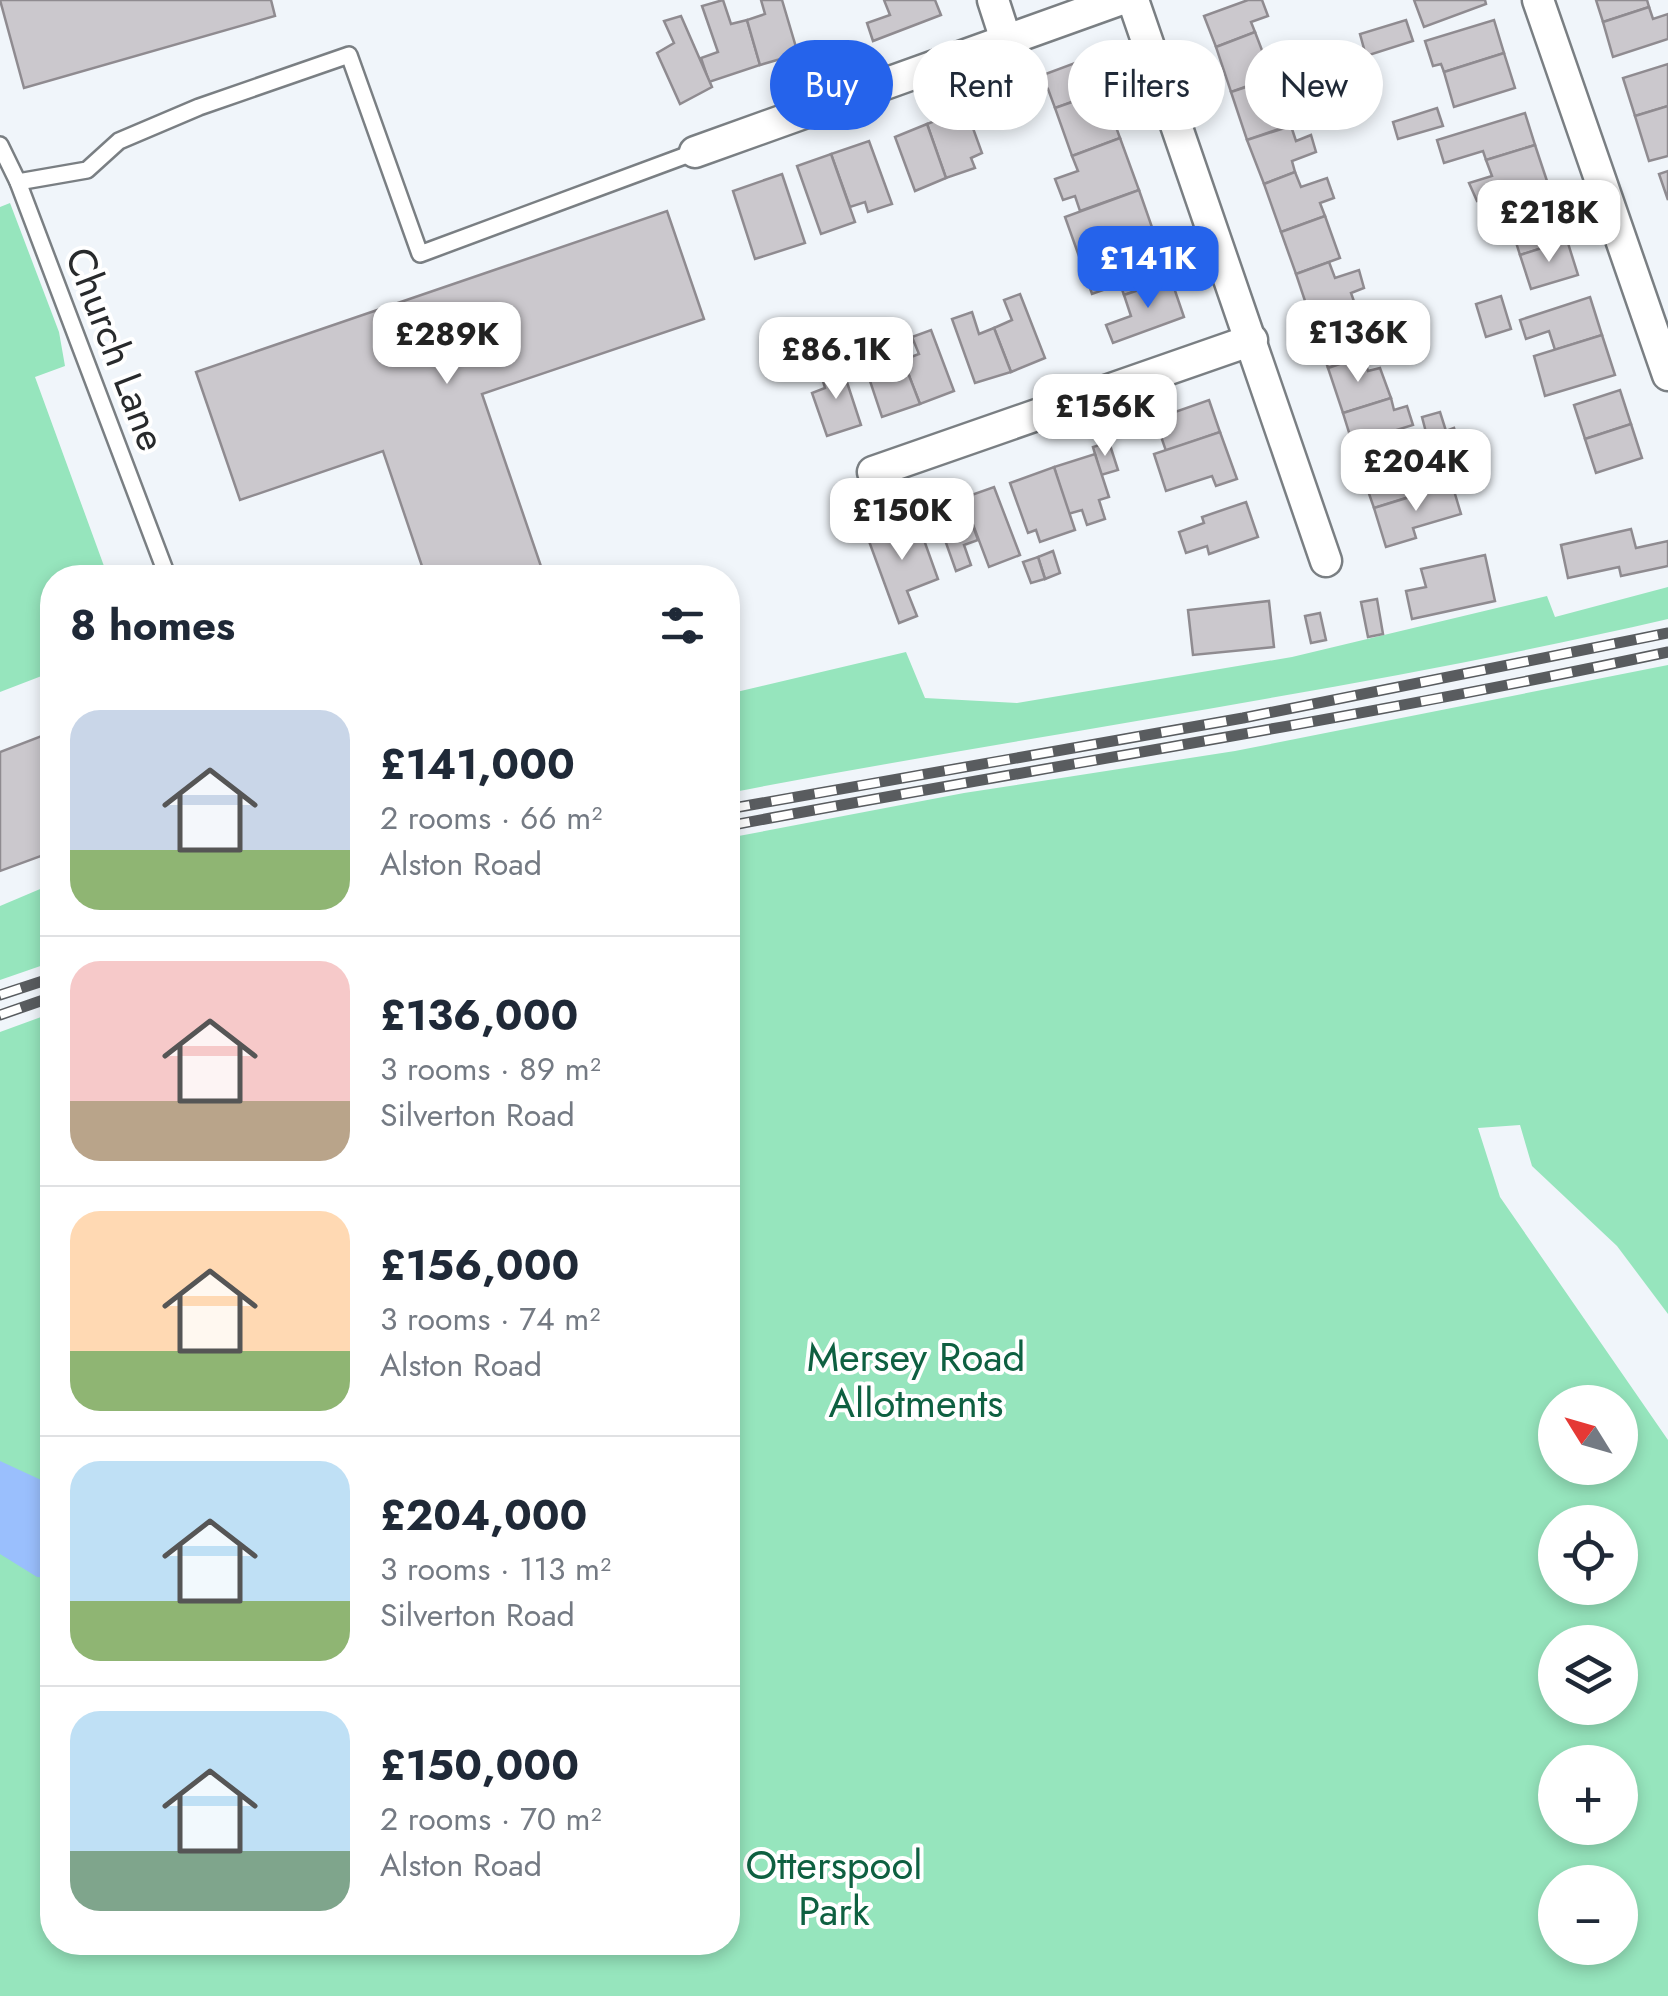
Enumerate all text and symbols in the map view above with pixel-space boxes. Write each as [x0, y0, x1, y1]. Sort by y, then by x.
chip: Buy [770, 40, 893, 130]
chip: Rent [913, 40, 1048, 130]
chip: Filters [1068, 40, 1225, 130]
chip: New [1245, 40, 1383, 130]
pin: £218K [1479, 180, 1619, 265]
text: £218K [1499, 189, 1599, 235]
pin: £141K [1078, 226, 1218, 311]
text: £141K [1100, 235, 1196, 281]
street label: Church Lane [51, 239, 181, 459]
pin: £136K [1288, 300, 1428, 385]
pin: £289K [377, 302, 517, 387]
text: £136K [1308, 309, 1408, 355]
text: £289K [395, 311, 499, 357]
pin: £86.1K [755, 317, 917, 402]
text: £86.1K [781, 326, 891, 372]
pin: £156K [1035, 374, 1175, 459]
text: £156K [1055, 383, 1155, 429]
pin: £204K [1346, 429, 1486, 514]
text: £204K [1363, 438, 1469, 484]
pin: £150K [832, 478, 972, 563]
text: £150K [852, 487, 952, 533]
text: 8 homes [70, 595, 235, 656]
icon: filters [655, 598, 710, 653]
text: £141,000 [380, 734, 575, 795]
icon: home [150, 750, 270, 870]
text: 2 rooms · 66 m² [380, 795, 602, 841]
text: Alston Road [380, 841, 542, 887]
text: £136,000 [380, 985, 578, 1046]
icon: home [150, 1001, 270, 1121]
text: 3 rooms · 89 m² [380, 1046, 601, 1092]
text: Silverton Road [380, 1092, 575, 1138]
text: £156,000 [380, 1235, 579, 1296]
icon: home [150, 1251, 270, 1371]
text: 3 rooms · 74 m² [380, 1296, 600, 1342]
park label: Mersey Road Allotments [807, 1328, 1025, 1432]
text: Alston Road [380, 1342, 542, 1388]
north arrow [1538, 1385, 1638, 1485]
map controls [1538, 1385, 1638, 1965]
text: £204,000 [380, 1485, 587, 1546]
icon: home [150, 1501, 270, 1621]
button: locate [1538, 1505, 1638, 1605]
text: 3 rooms · 113 m² [380, 1546, 611, 1592]
text: Silverton Road [380, 1592, 575, 1638]
button: layers [1538, 1625, 1638, 1725]
text: £150,000 [380, 1735, 579, 1796]
button: + [1538, 1745, 1638, 1845]
icon: home [150, 1751, 270, 1871]
text: 2 rooms · 70 m² [380, 1796, 602, 1842]
park label: Otterspool Park [746, 1836, 922, 1940]
text: Alston Road [380, 1842, 542, 1888]
button: − [1538, 1865, 1638, 1965]

